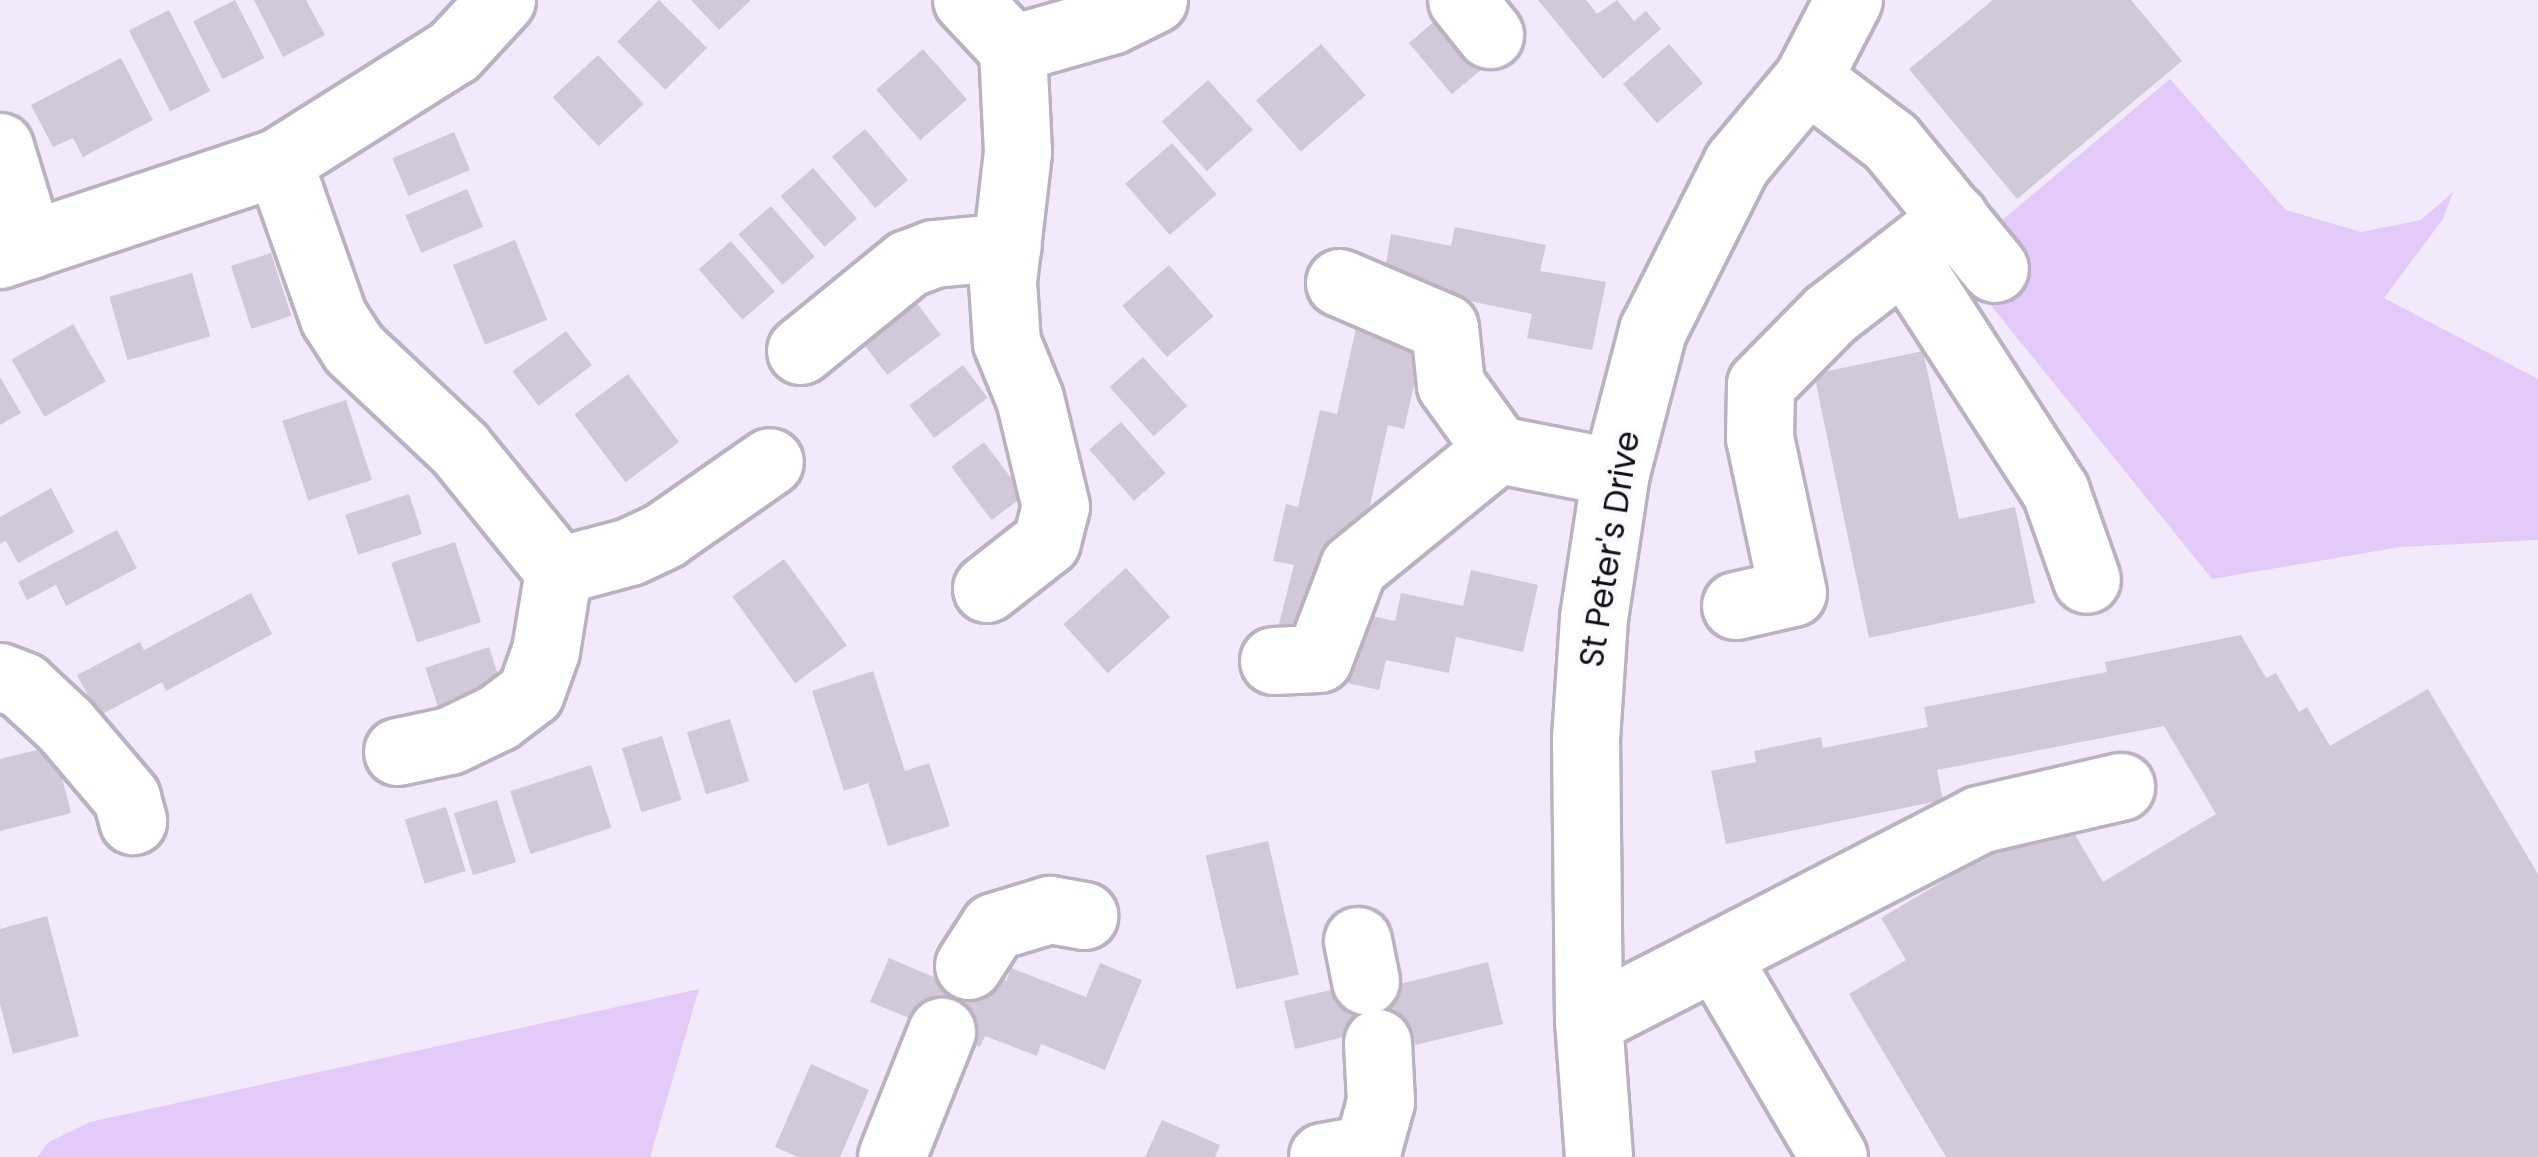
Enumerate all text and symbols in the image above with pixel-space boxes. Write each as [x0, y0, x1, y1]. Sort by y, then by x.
street label: St Peter's Drive [1572, 428, 1648, 670]

